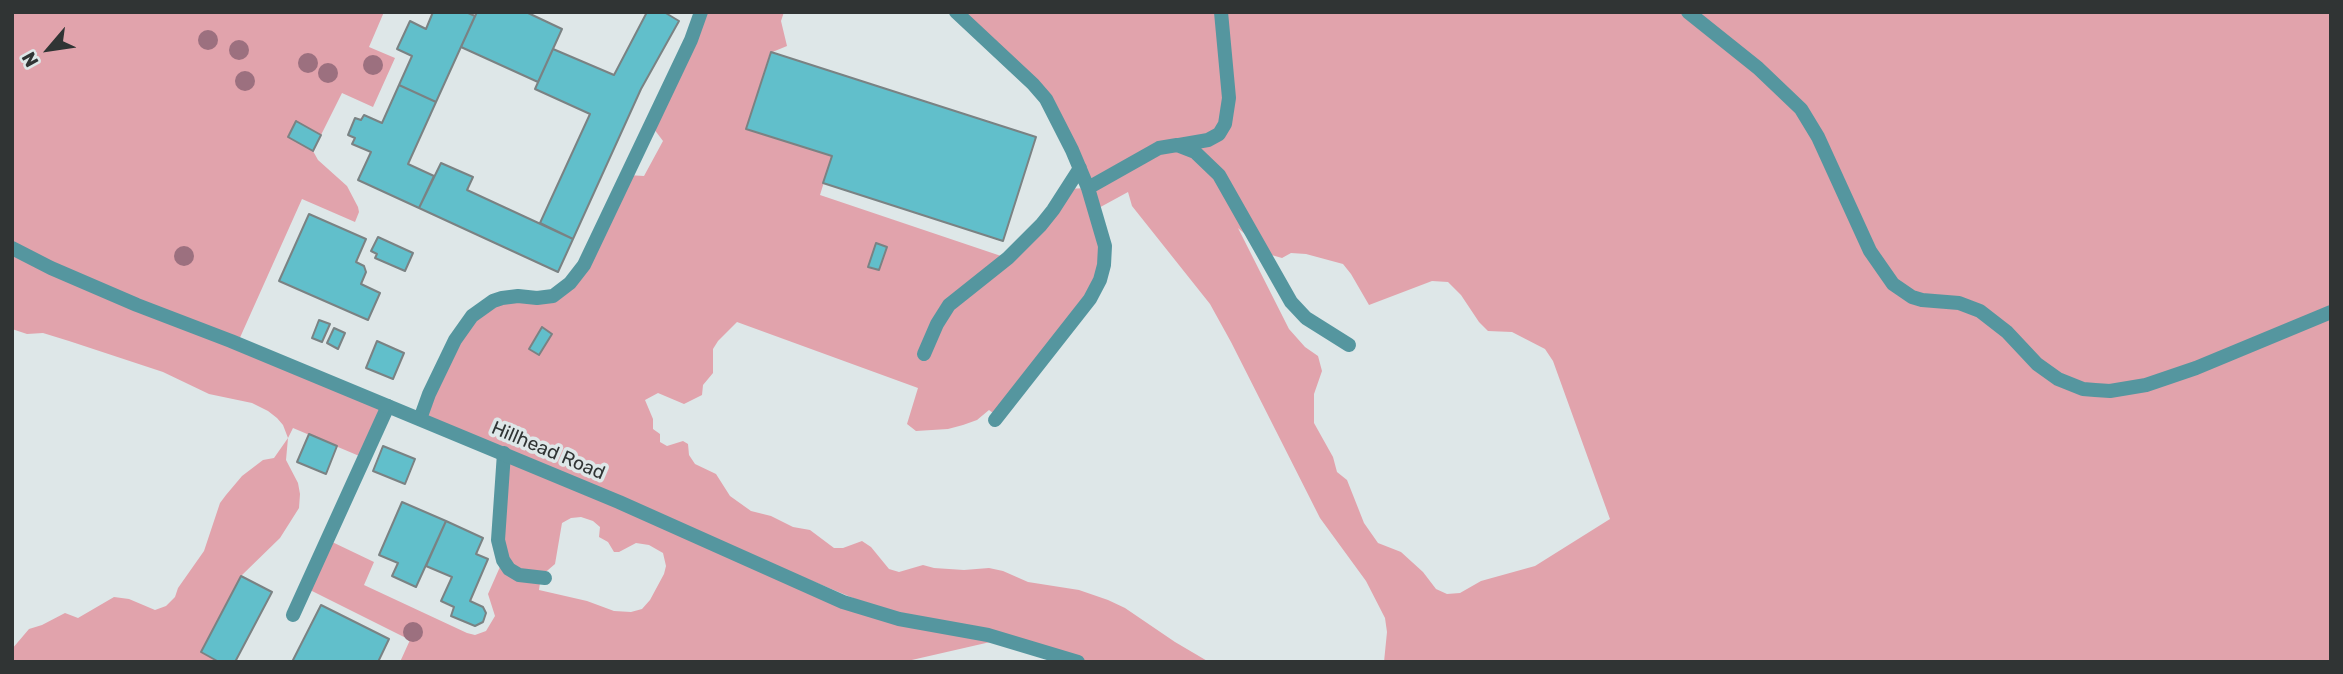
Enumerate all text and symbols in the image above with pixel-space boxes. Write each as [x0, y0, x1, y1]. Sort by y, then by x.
north arrow [14, 14, 84, 84]
text: N [17, 48, 44, 71]
street label: Hillhead Road [488, 417, 608, 485]

